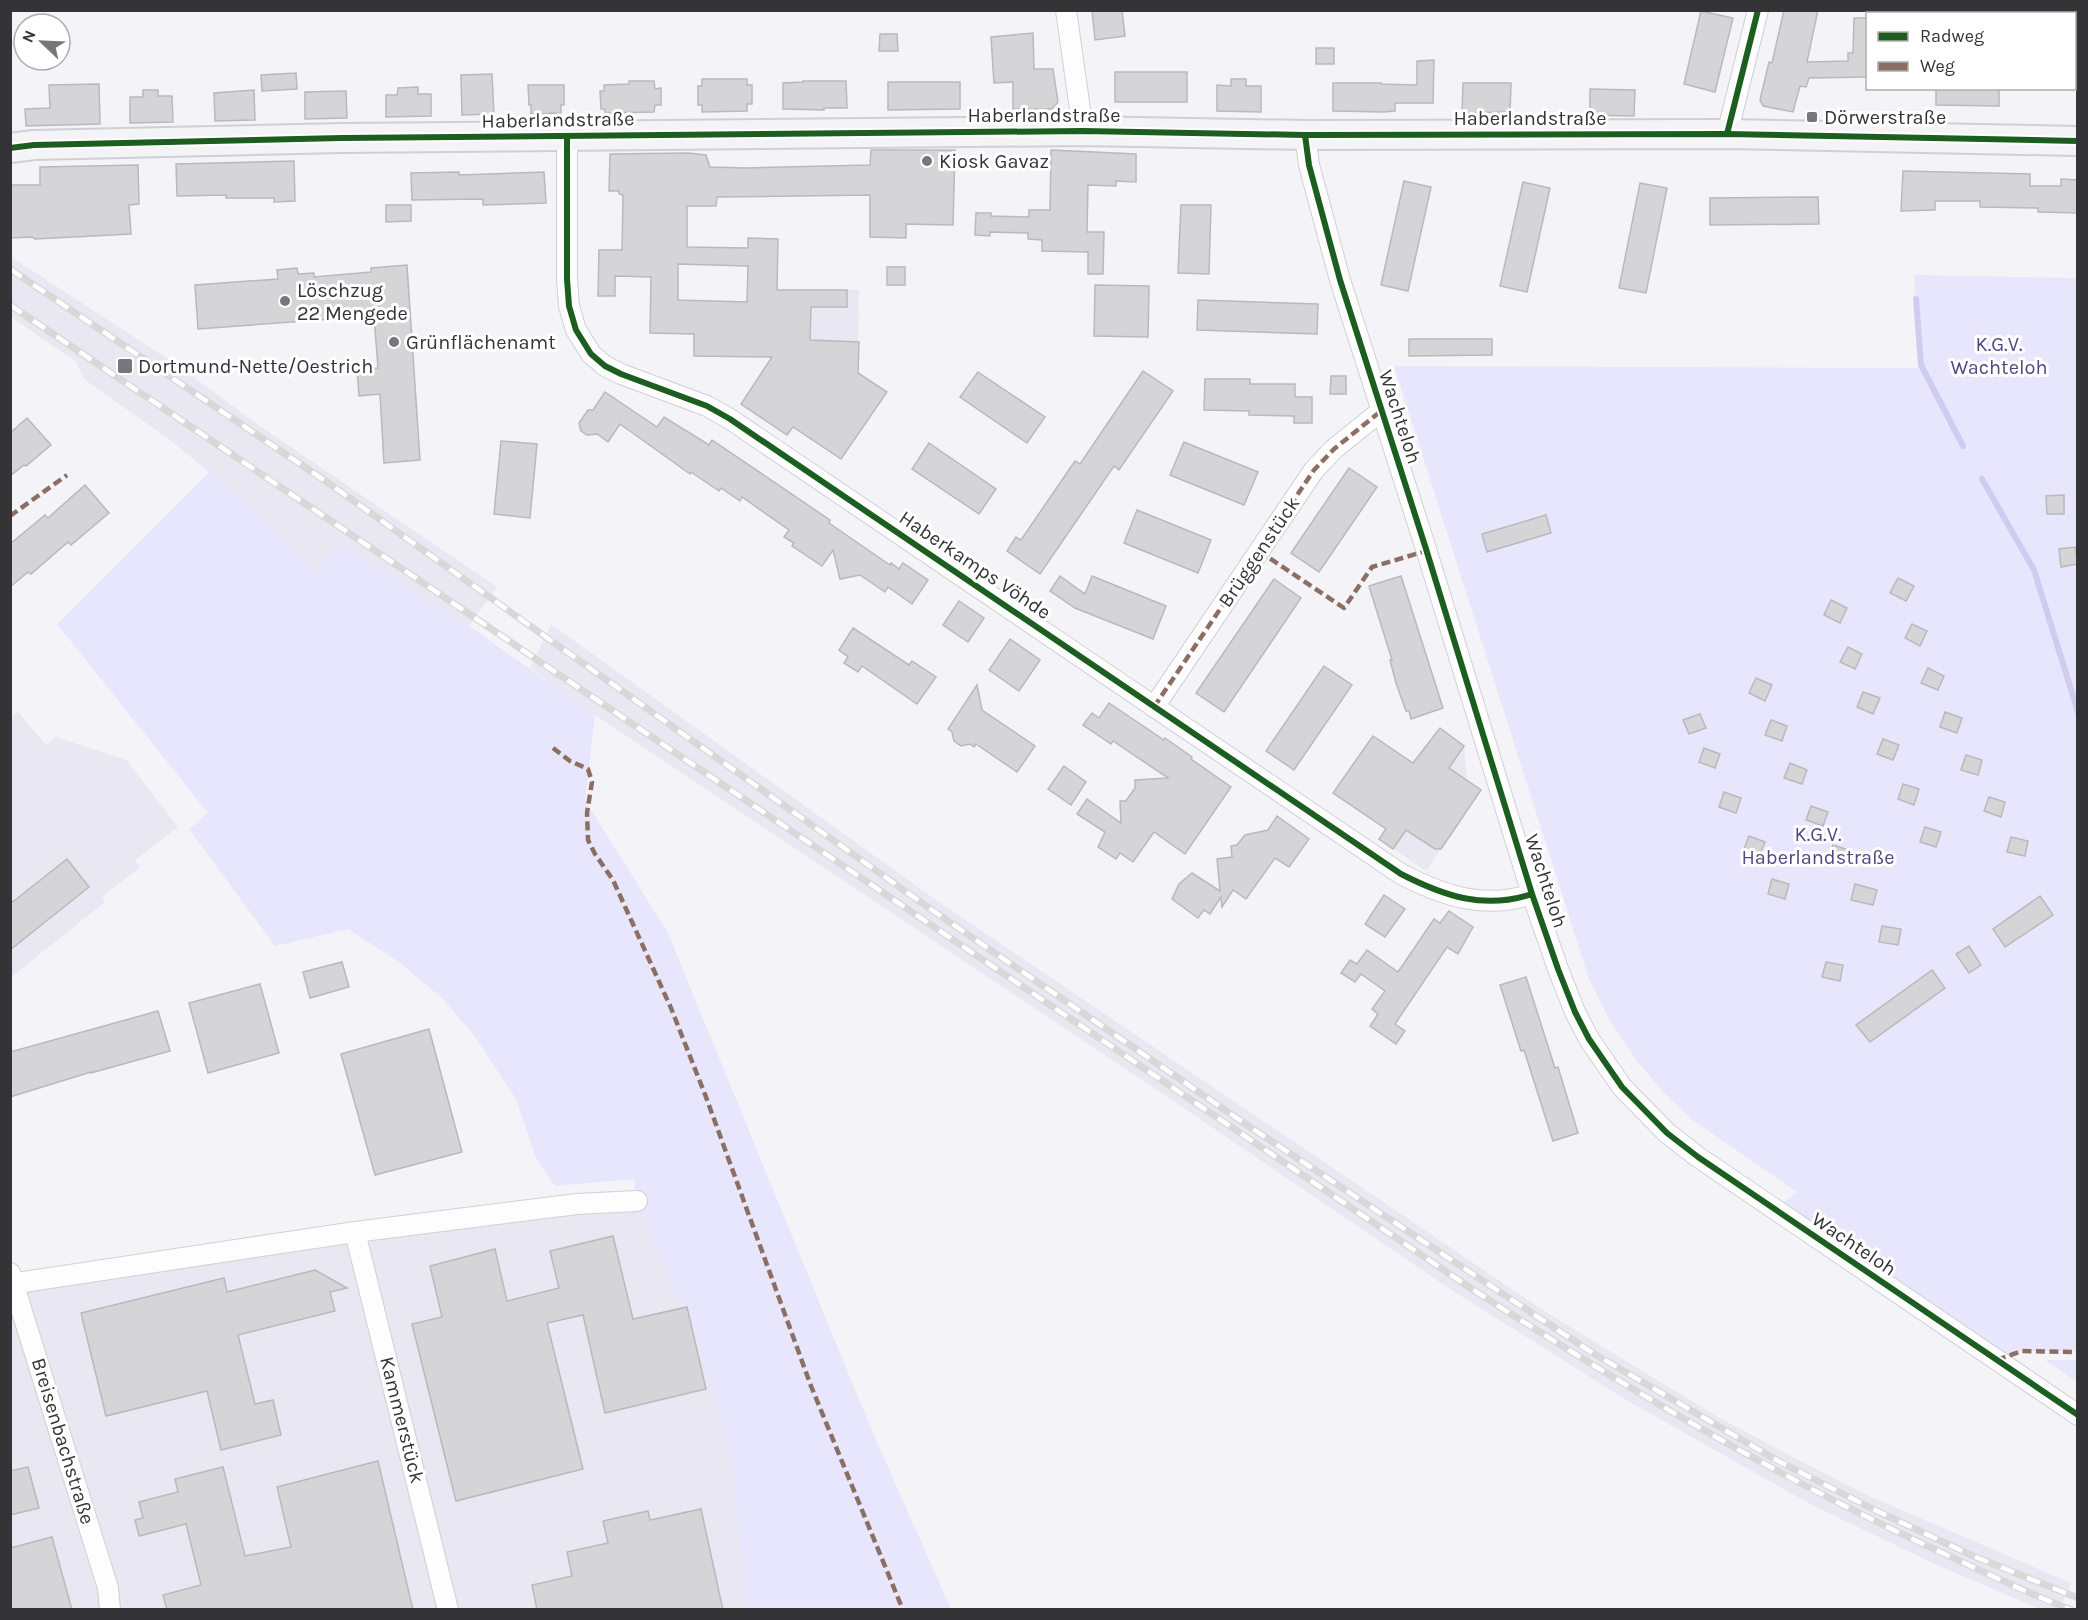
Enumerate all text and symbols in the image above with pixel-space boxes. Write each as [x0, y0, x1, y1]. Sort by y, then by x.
north arrow [12, 12, 72, 72]
legend [1866, 12, 2076, 90]
text: Radweg [1920, 25, 1984, 47]
text: N [18, 27, 40, 45]
text: Weg [1920, 55, 1955, 77]
street label: Haberlandstraße [967, 104, 1121, 127]
place label: Dörwerstraße [1824, 106, 1946, 129]
street label: Haberlandstraße [481, 107, 635, 133]
street label: Haberlandstraße [1453, 107, 1607, 130]
marker: Dörwerstraße [1805, 110, 1819, 124]
place label: Kiosk Gavaz [939, 150, 1049, 173]
marker: Kiosk Gavaz [920, 154, 934, 168]
place label: Löschzug 22 Mengede [297, 279, 408, 325]
marker: Löschzug 22 Mengede [278, 294, 292, 308]
place label: Grünflächenamt [406, 331, 556, 354]
park label: K.G.V. Wachteloh [1950, 333, 2048, 379]
marker: Grünflächenamt [387, 335, 401, 349]
place label: Dortmund-Nette/Oestrich [138, 355, 373, 378]
marker: Dortmund-Nette/Oestrich [116, 357, 134, 375]
street label: Wachteloh [1374, 367, 1426, 467]
street label: Brüggenstück [1214, 492, 1304, 612]
street label: Haberkamps Vöhde [895, 506, 1055, 624]
park label: K.G.V. Haberlandstraße [1741, 823, 1895, 869]
street label: Wachteloh [1520, 831, 1572, 931]
street label: Wachteloh [1807, 1207, 1901, 1281]
street label: Kammerstück [375, 1354, 429, 1486]
street label: Breisenbachstraße [27, 1355, 99, 1527]

